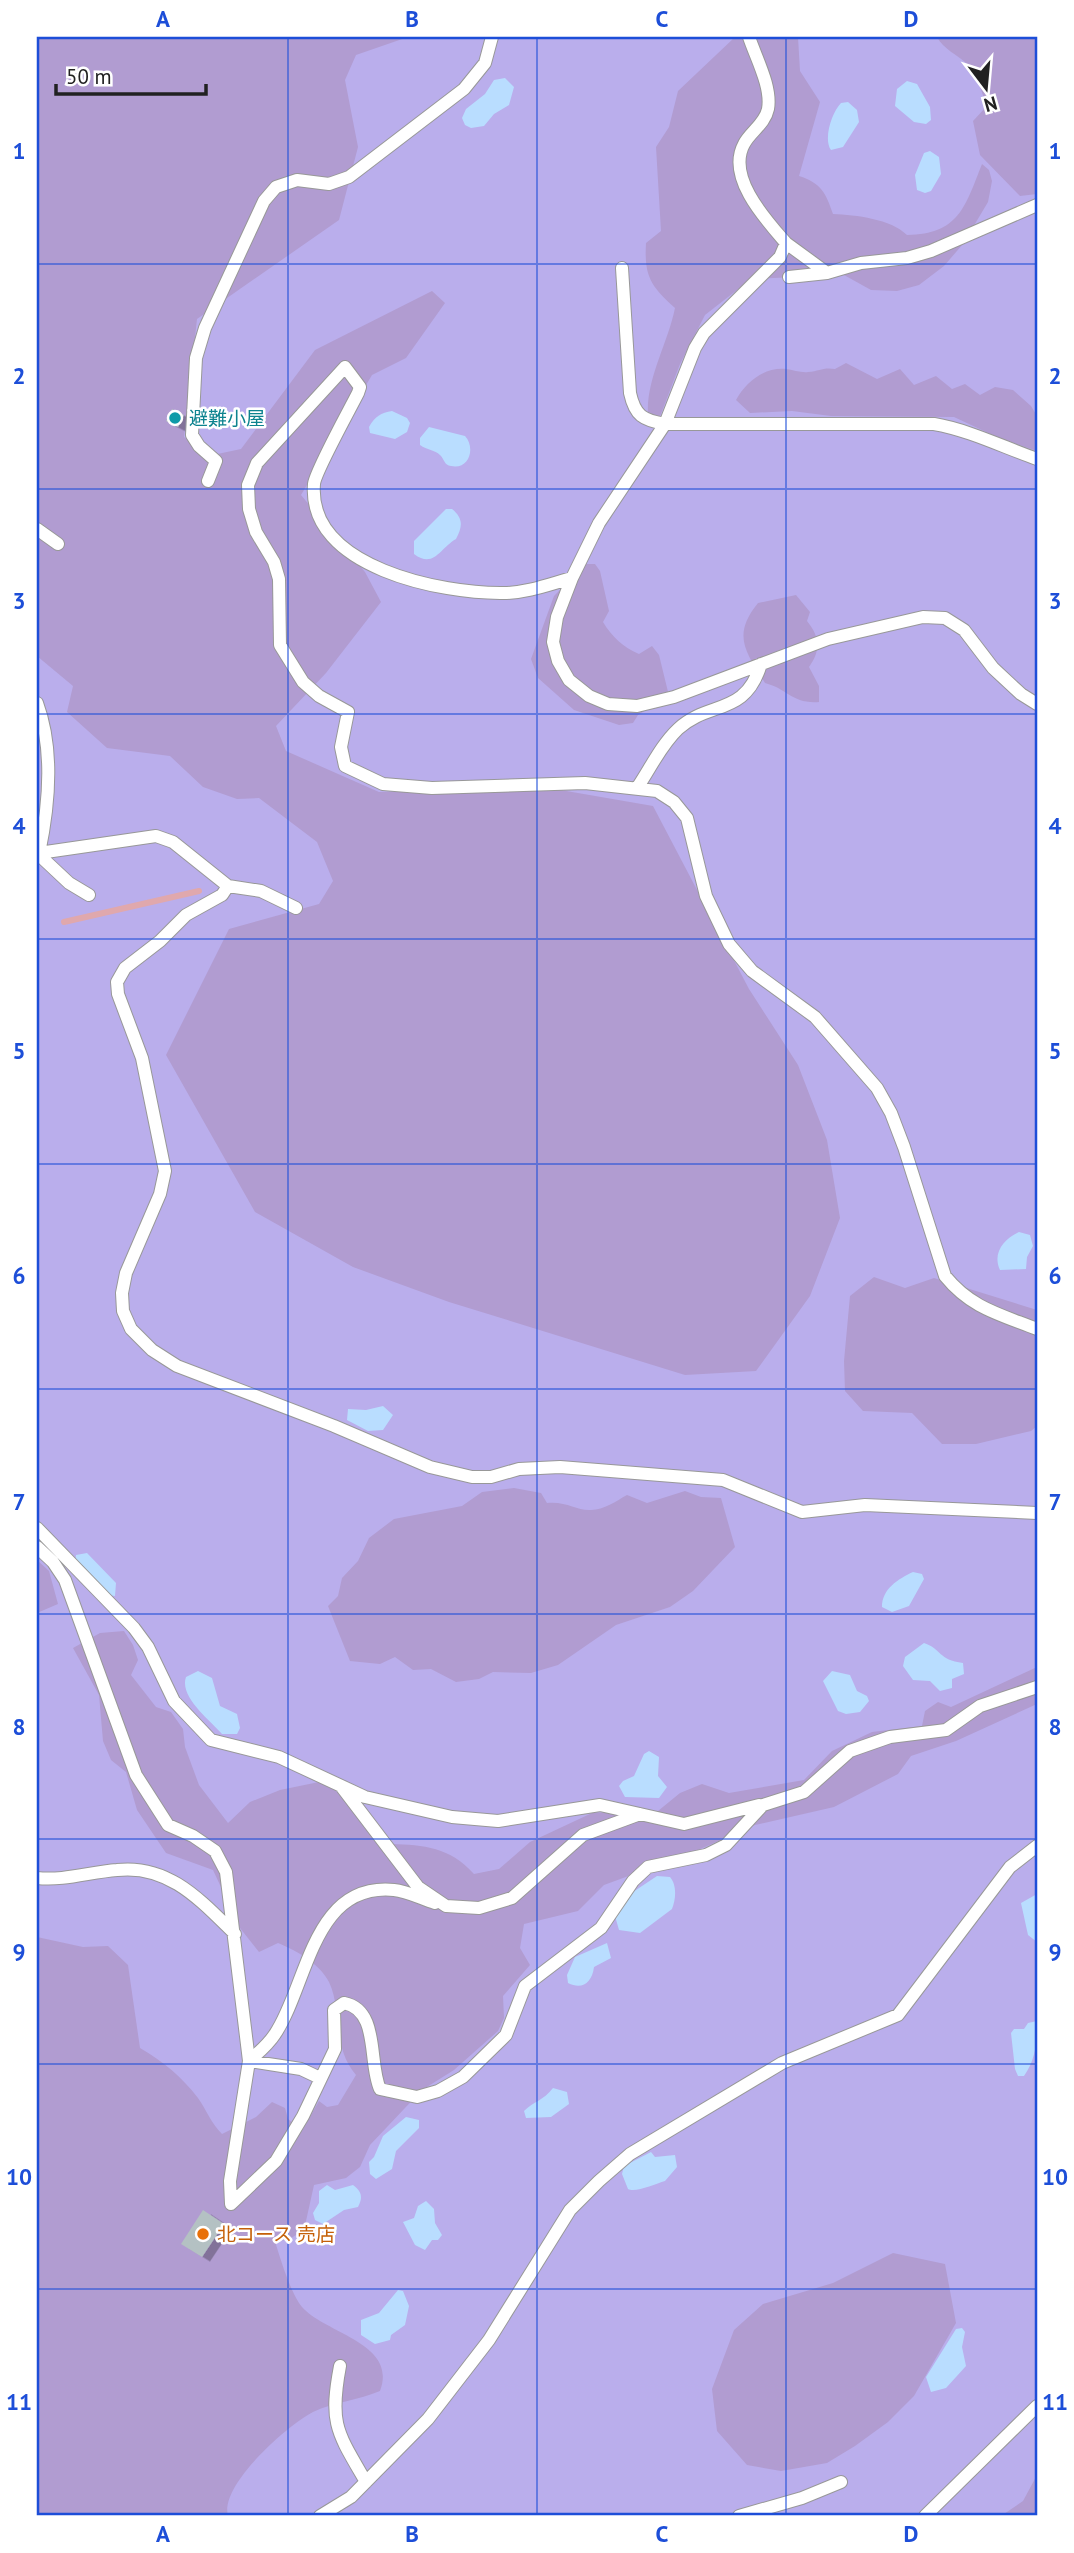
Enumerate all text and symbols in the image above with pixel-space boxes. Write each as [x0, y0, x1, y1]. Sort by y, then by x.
text: A [156, 4, 170, 33]
text: B [405, 4, 419, 33]
text: C [656, 4, 669, 33]
text: D [904, 4, 918, 33]
scale bar [56, 52, 206, 96]
north arrow [951, 52, 1021, 122]
text: 50 m [66, 63, 112, 90]
text: N [981, 91, 1000, 118]
text: 1 [12, 136, 26, 165]
text: 1 [1048, 136, 1062, 165]
text: 2 [12, 361, 26, 390]
text: 2 [1048, 361, 1062, 390]
place label: 避難小屋 [189, 406, 265, 430]
marker: 避難小屋 [167, 410, 183, 426]
text: 3 [12, 586, 26, 615]
text: 3 [1048, 586, 1062, 615]
text: 4 [12, 811, 26, 840]
text: 4 [1048, 811, 1062, 840]
text: 5 [12, 1036, 26, 1065]
text: 5 [1048, 1036, 1062, 1065]
text: 6 [12, 1261, 26, 1290]
text: 6 [1048, 1261, 1062, 1290]
text: 7 [12, 1487, 26, 1516]
text: 7 [1048, 1487, 1062, 1516]
text: 8 [12, 1712, 26, 1741]
text: 8 [1048, 1712, 1062, 1741]
text: 9 [12, 1937, 26, 1966]
text: 9 [1048, 1937, 1062, 1966]
text: 10 [6, 2162, 32, 2191]
text: 10 [1042, 2162, 1068, 2191]
place label: 北コース 売店 [217, 2222, 335, 2246]
marker: 北コース 売店 [195, 2226, 211, 2242]
text: 11 [6, 2387, 32, 2416]
text: 11 [1042, 2387, 1068, 2416]
text: A [156, 2519, 170, 2548]
text: B [405, 2519, 419, 2548]
text: C [656, 2519, 669, 2548]
text: D [904, 2519, 918, 2548]

